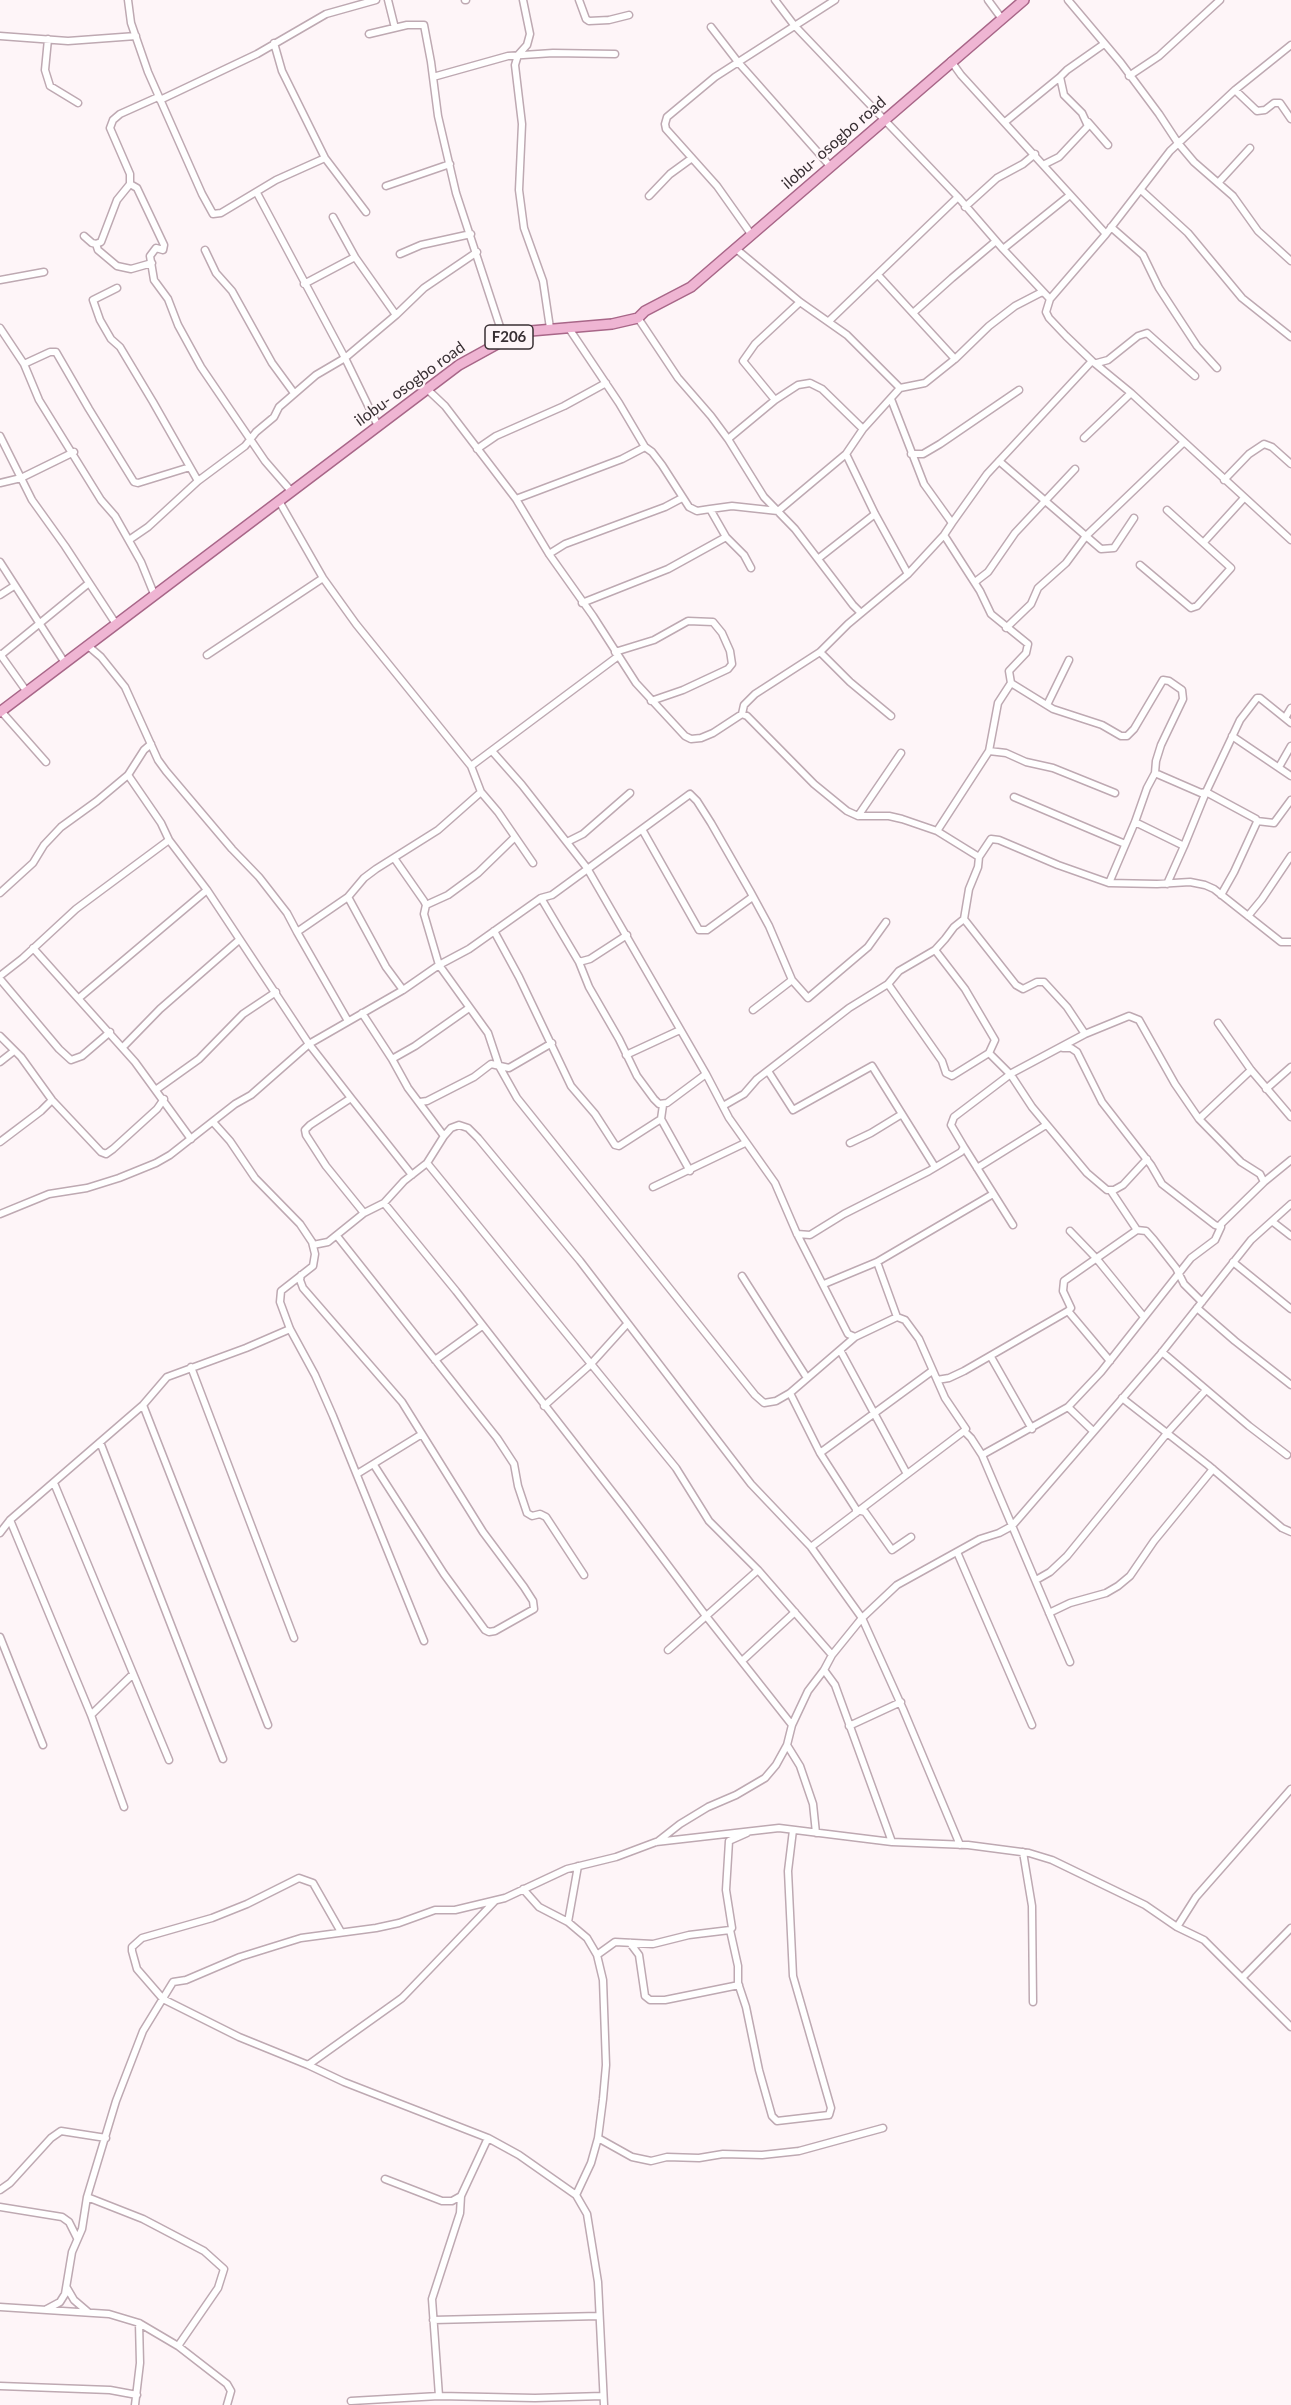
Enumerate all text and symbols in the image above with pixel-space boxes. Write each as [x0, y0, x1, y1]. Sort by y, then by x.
street label: ilobu- osogbo road [778, 93, 890, 193]
road number: F206 [485, 325, 533, 349]
street label: ilobu- osogbo road [351, 338, 469, 430]

